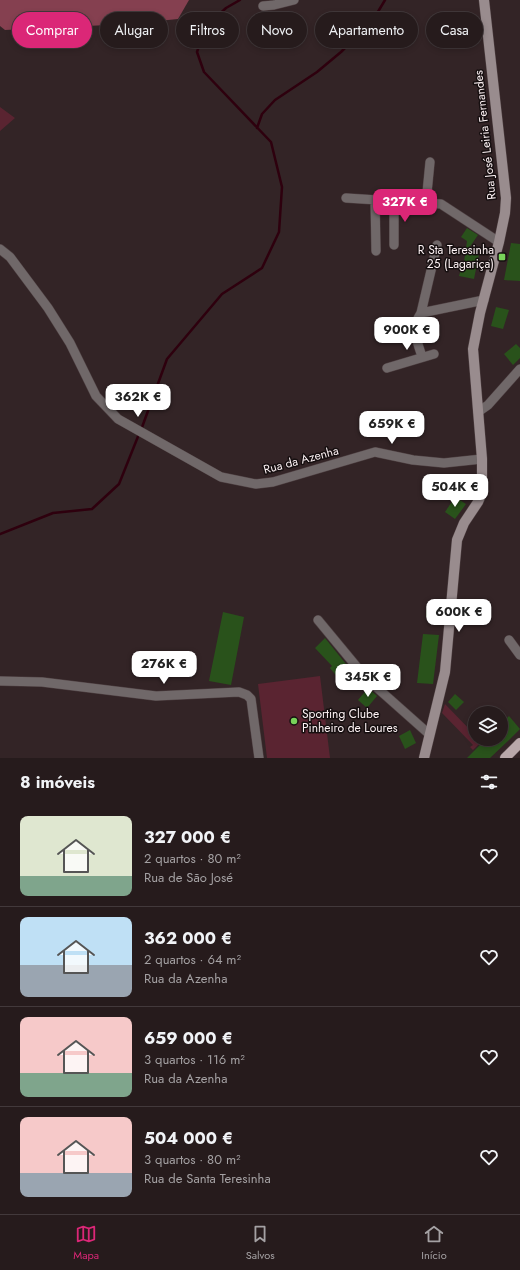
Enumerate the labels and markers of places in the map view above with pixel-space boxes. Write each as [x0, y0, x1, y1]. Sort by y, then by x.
pin: 327K € [372, 189, 438, 223]
place label: R Sta Teresinha 25 (Lagariça) [418, 241, 494, 273]
marker: R Sta Teresinha 25 (Lagariça) [497, 252, 507, 262]
pin: 900K € [374, 317, 440, 351]
pin: 362K € [105, 384, 171, 418]
pin: 659K € [359, 411, 425, 445]
pin: 504K € [422, 474, 488, 508]
pin: 600K € [426, 599, 492, 633]
pin: 276K € [131, 651, 197, 685]
pin: 345K € [335, 664, 401, 698]
place label: Sporting Clube Pinheiro de Loures [302, 705, 398, 737]
marker: Sporting Clube Pinheiro de Loures [289, 716, 299, 726]

